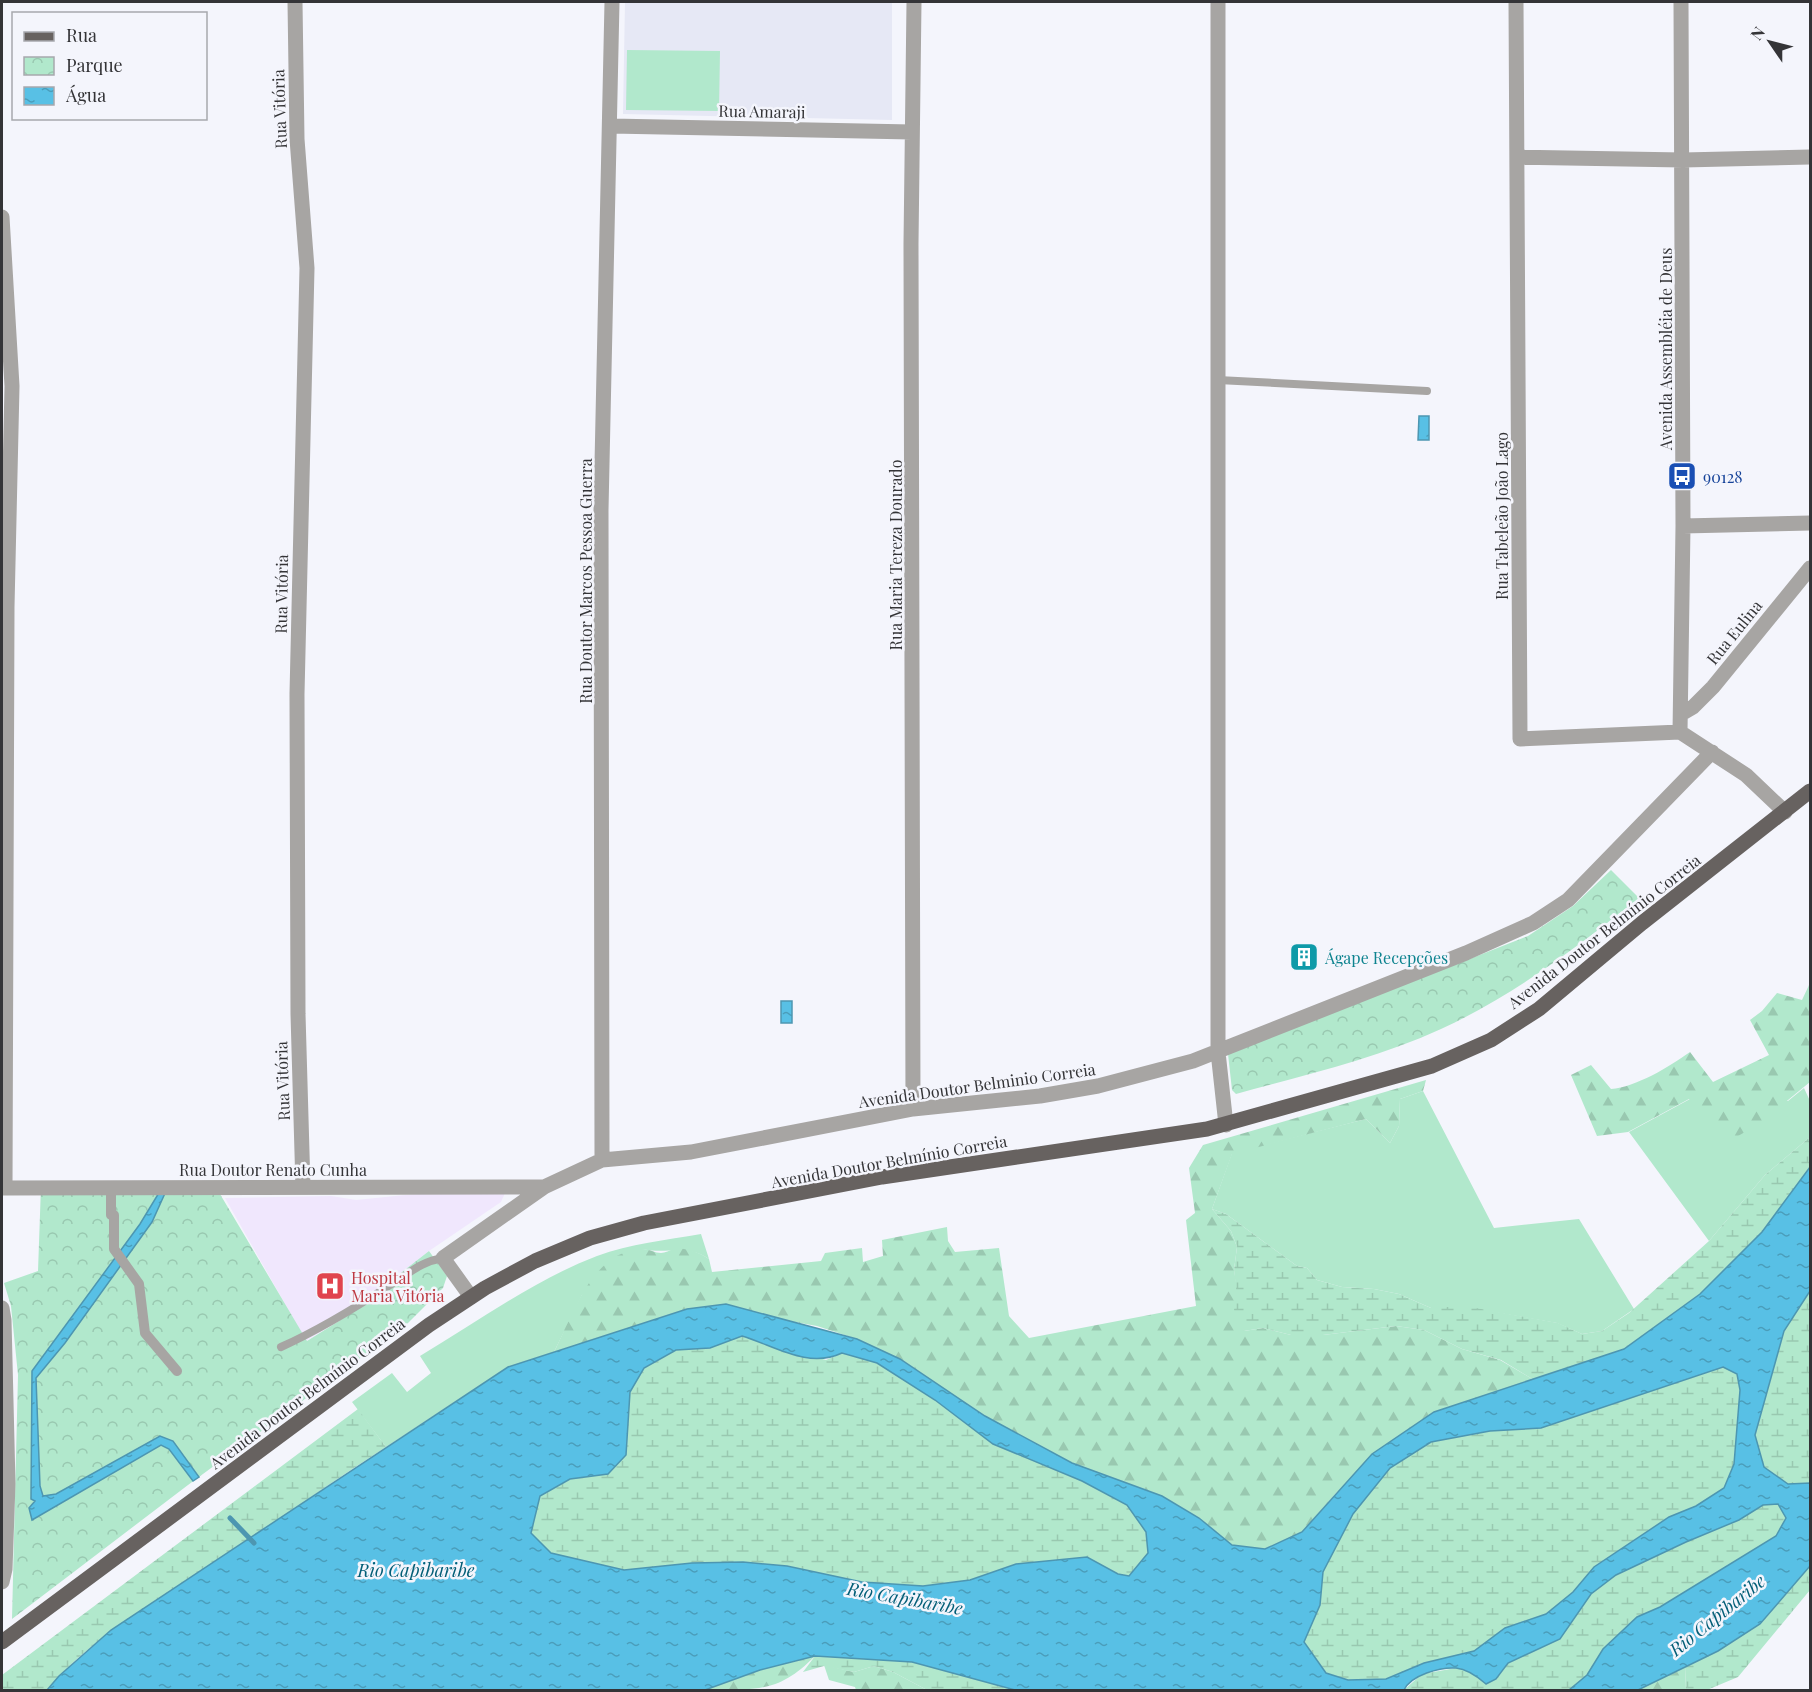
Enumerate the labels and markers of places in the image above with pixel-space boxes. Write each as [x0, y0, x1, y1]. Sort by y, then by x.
bus stop icon: 90128 [1666, 460, 1698, 492]
place label: 90128 [1703, 466, 1743, 487]
building icon: Ágape Recepções [1288, 941, 1320, 973]
place label: Ágape Recepções [1324, 947, 1448, 968]
place label: Hospital Maria Vitória [351, 1267, 444, 1306]
hospital icon: Hospital Maria Vitória [314, 1270, 346, 1302]

